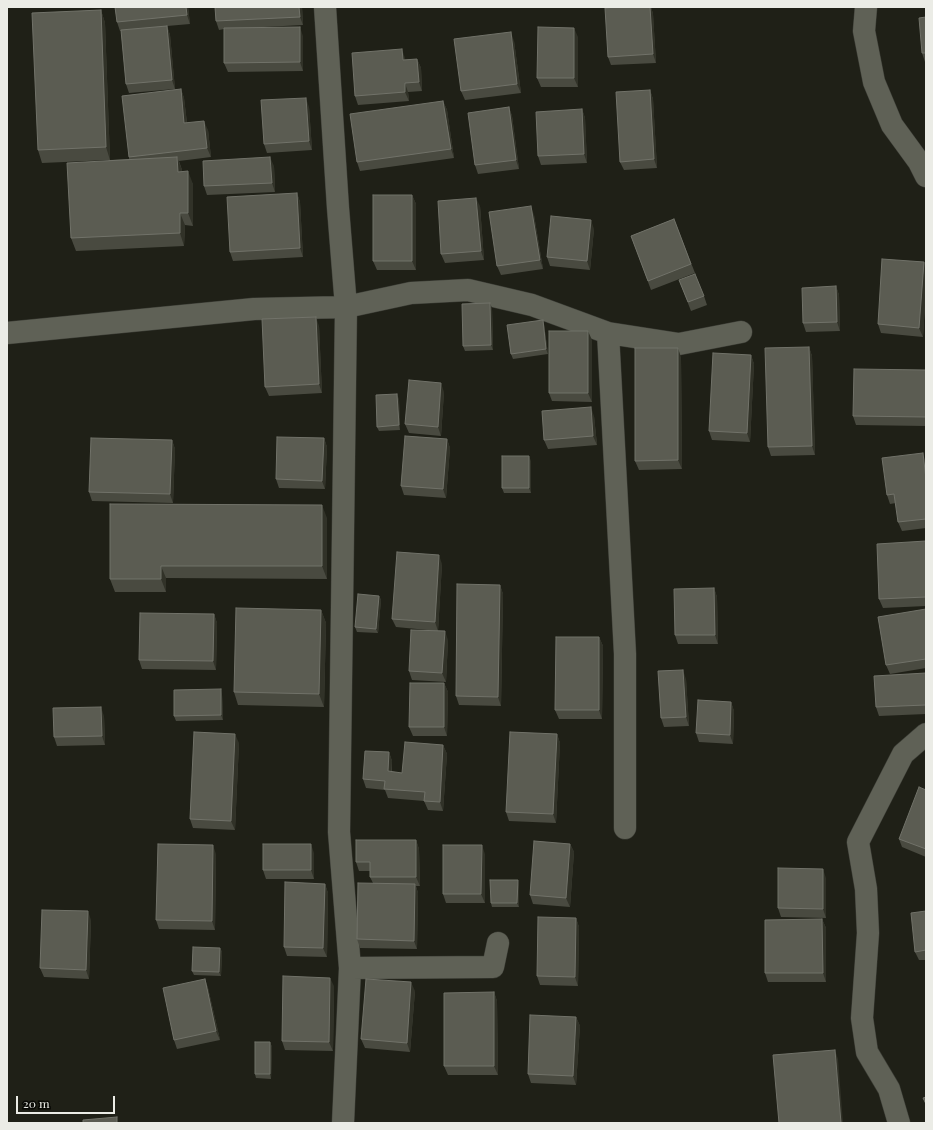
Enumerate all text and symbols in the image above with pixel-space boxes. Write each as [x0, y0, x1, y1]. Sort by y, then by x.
scale bar [18, 1088, 117, 1114]
text: 20 m [23, 1095, 50, 1111]

